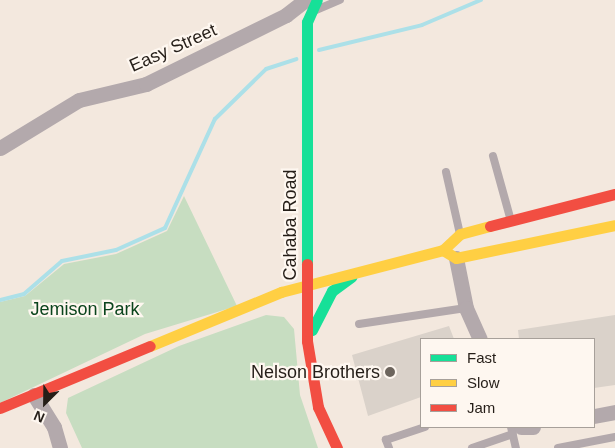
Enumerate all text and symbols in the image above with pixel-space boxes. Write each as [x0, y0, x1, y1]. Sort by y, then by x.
street label: Easy Street [126, 19, 220, 77]
street label: Cahaba Road [279, 169, 301, 281]
park label: Jemison Park [30, 298, 140, 320]
legend [420, 338, 595, 428]
text: Fast [467, 349, 496, 366]
place label: Nelson Brothers [251, 361, 380, 383]
marker: Nelson Brothers [384, 366, 396, 378]
text: Slow [467, 374, 500, 391]
north arrow [20, 378, 70, 428]
text: Jam [467, 399, 495, 416]
text: N [31, 407, 47, 426]

